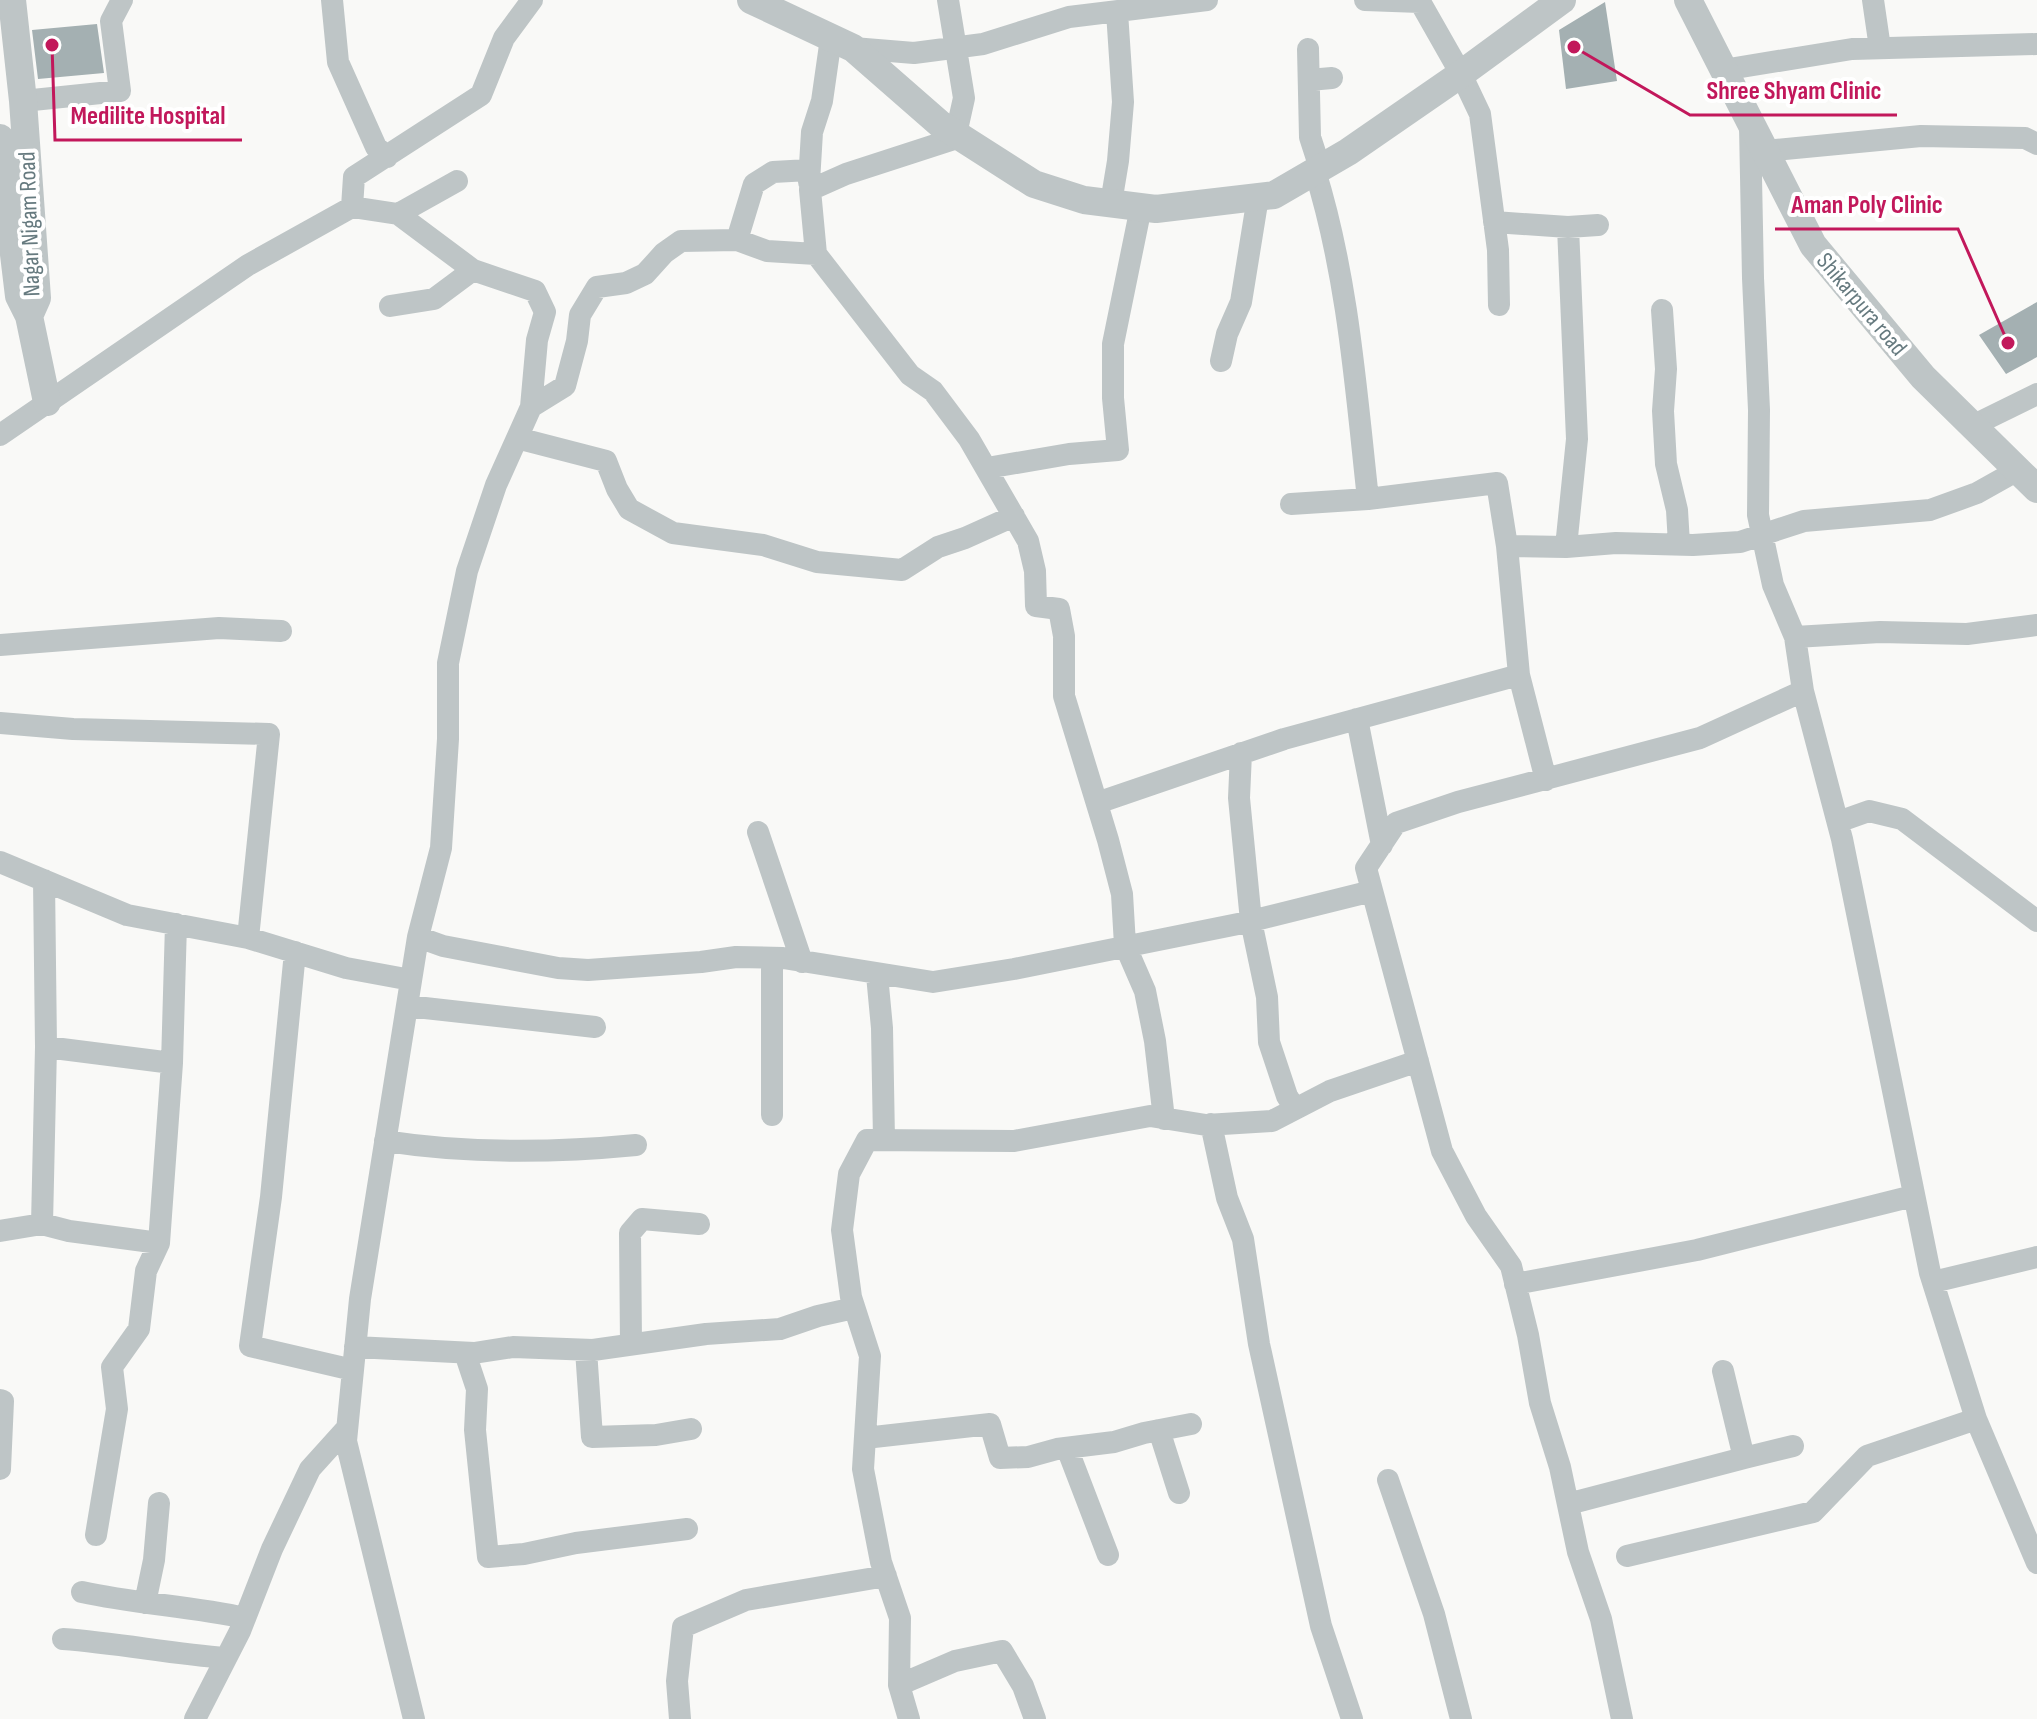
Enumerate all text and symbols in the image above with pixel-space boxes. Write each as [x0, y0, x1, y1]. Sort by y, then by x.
callout: Shree Shyam Clinic [1690, 65, 1897, 115]
text: Shree Shyam Clinic [1707, 76, 1882, 107]
callout: Medilite Hospital [55, 90, 242, 140]
text: Medilite Hospital [71, 101, 225, 132]
street label: Nagar Nigam Road [12, 151, 47, 297]
callout: Aman Poly Clinic [1775, 179, 1958, 229]
text: Aman Poly Clinic [1790, 190, 1943, 221]
street label: Shikarpura road [1810, 247, 1913, 362]

